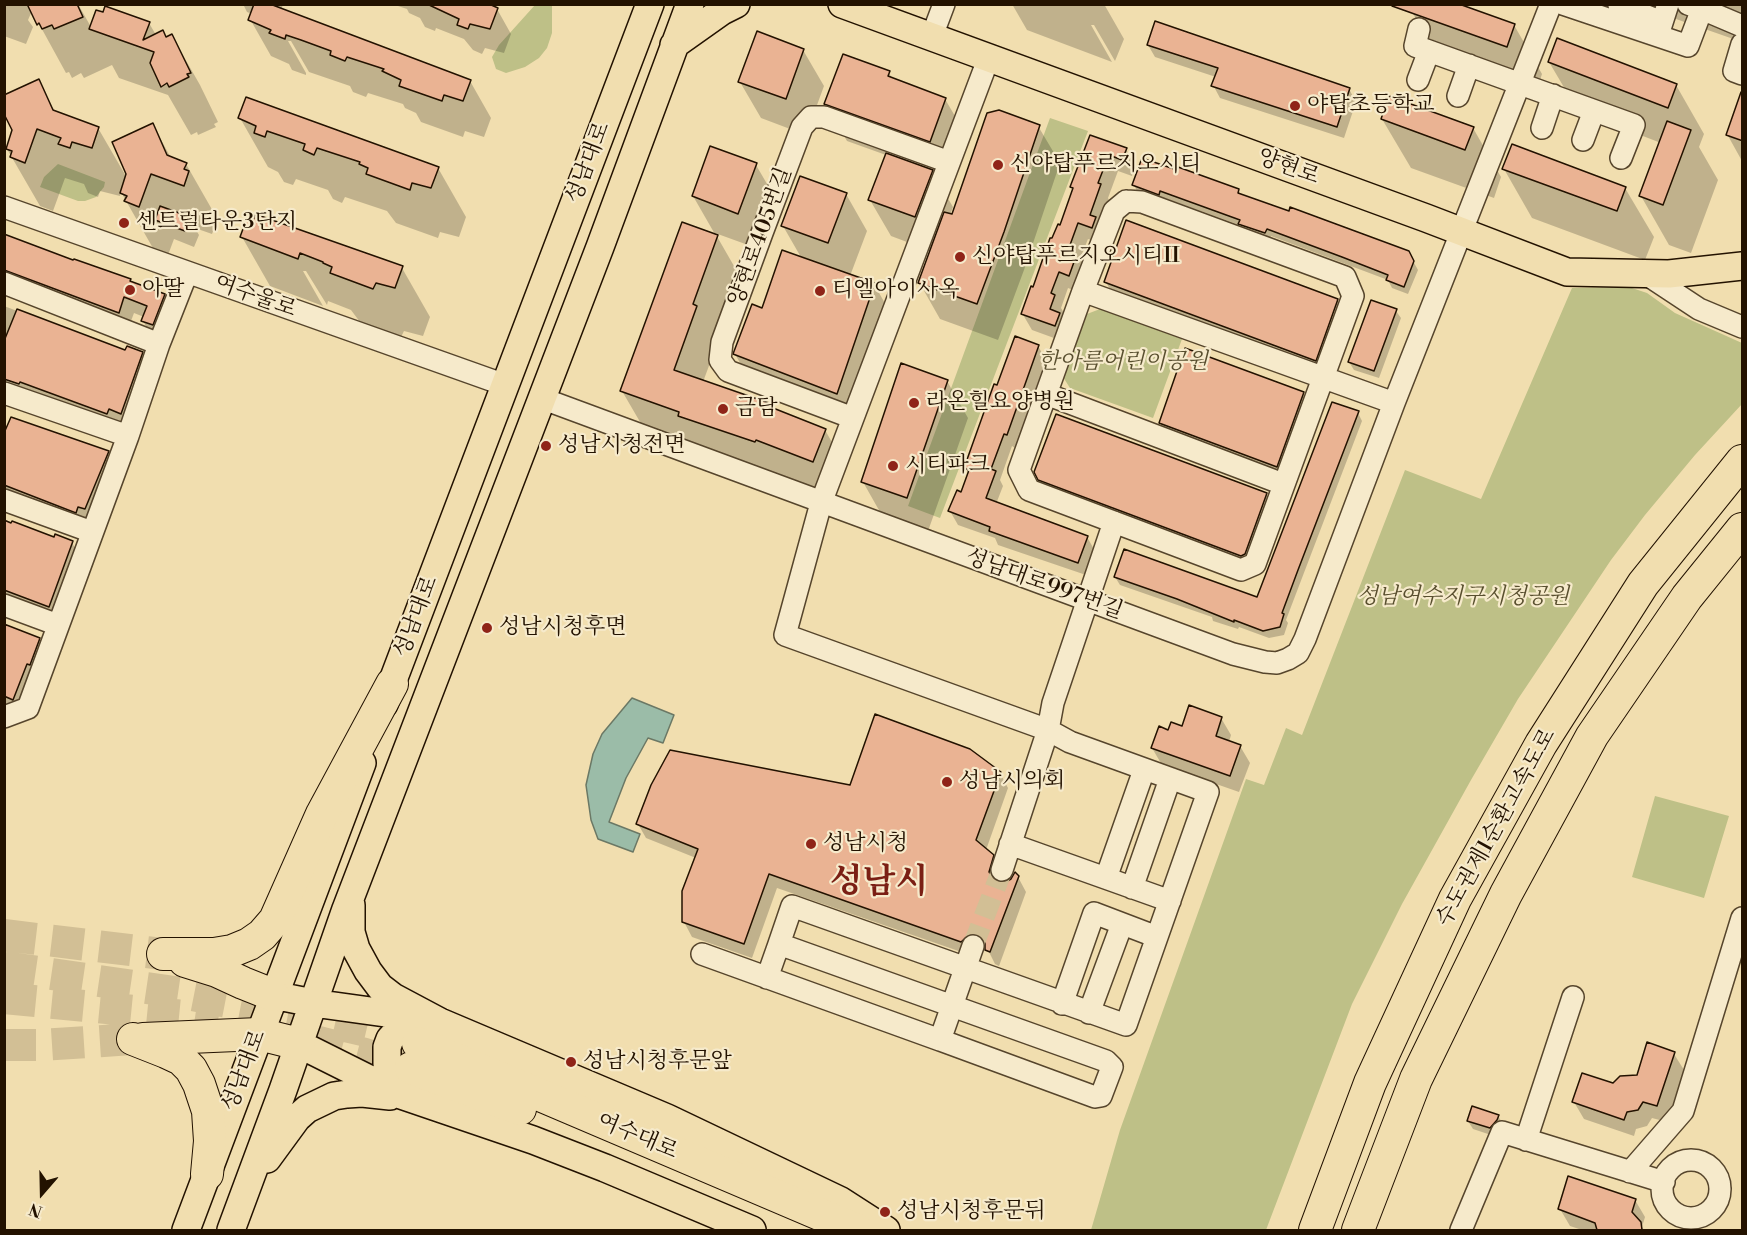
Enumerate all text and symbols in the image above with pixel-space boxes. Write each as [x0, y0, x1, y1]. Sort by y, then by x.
place label: 야탑초등학교 [1307, 93, 1435, 119]
marker: 야탑초등학교 [1288, 99, 1302, 113]
street label: 성남대로 [561, 119, 617, 207]
street label: 양현로 [1254, 145, 1322, 191]
place label: 신야탑푸르지오시티 [1010, 152, 1201, 178]
marker: 신야탑푸르지오시티 [991, 158, 1005, 172]
street label: 양현로405번길 [724, 164, 798, 310]
place label: 센트럴타운3단지 [136, 210, 297, 236]
marker: 센트럴타운3단지 [117, 216, 131, 230]
place label: 신야탑푸르지오시티II [972, 244, 1180, 270]
marker: 신야탑푸르지오시티II [953, 250, 967, 264]
street label: 여수울로 [211, 270, 299, 324]
place label: 아딸 [142, 277, 185, 303]
place label: 티엘아이사옥 [832, 278, 960, 304]
marker: 아딸 [123, 283, 137, 297]
marker: 티엘아이사옥 [813, 284, 827, 298]
park label: 한아름어린이공원 [1038, 350, 1208, 376]
place label: 라온힐요양병원 [926, 390, 1075, 416]
place label: 금담 [735, 396, 778, 422]
marker: 라온힐요양병원 [907, 396, 921, 410]
marker: 금담 [716, 402, 730, 416]
place label: 성남시청전면 [558, 433, 686, 459]
marker: 성남시청전면 [539, 439, 553, 453]
place label: 시티파크 [905, 453, 990, 479]
marker: 시티파크 [886, 459, 900, 473]
street label: 성남대로997번길 [962, 544, 1126, 626]
street label: 성남대로 [389, 573, 445, 661]
park label: 성남여수지구시청공원 [1357, 585, 1569, 611]
place label: 성남시청후면 [499, 615, 627, 641]
marker: 성남시청후면 [480, 621, 494, 635]
street label: 수도권제1순환고속도로 [1432, 725, 1562, 931]
place label: 성남시의회 [959, 769, 1065, 795]
marker: 성남시의회 [940, 775, 954, 789]
place label: 성남시청 [823, 831, 908, 857]
marker: 성남시청 [804, 837, 818, 851]
district label: 성남시 [830, 864, 928, 904]
street label: 성남대로 [217, 1027, 273, 1115]
place label: 성남시청후문앞 [583, 1049, 732, 1075]
marker: 성남시청후문앞 [564, 1055, 578, 1069]
street label: 여수대로 [593, 1108, 681, 1166]
north arrow [12, 1163, 72, 1223]
text: N [26, 1198, 45, 1221]
place label: 성남시청후문뒤 [897, 1199, 1046, 1225]
marker: 성남시청후문뒤 [878, 1205, 892, 1219]

